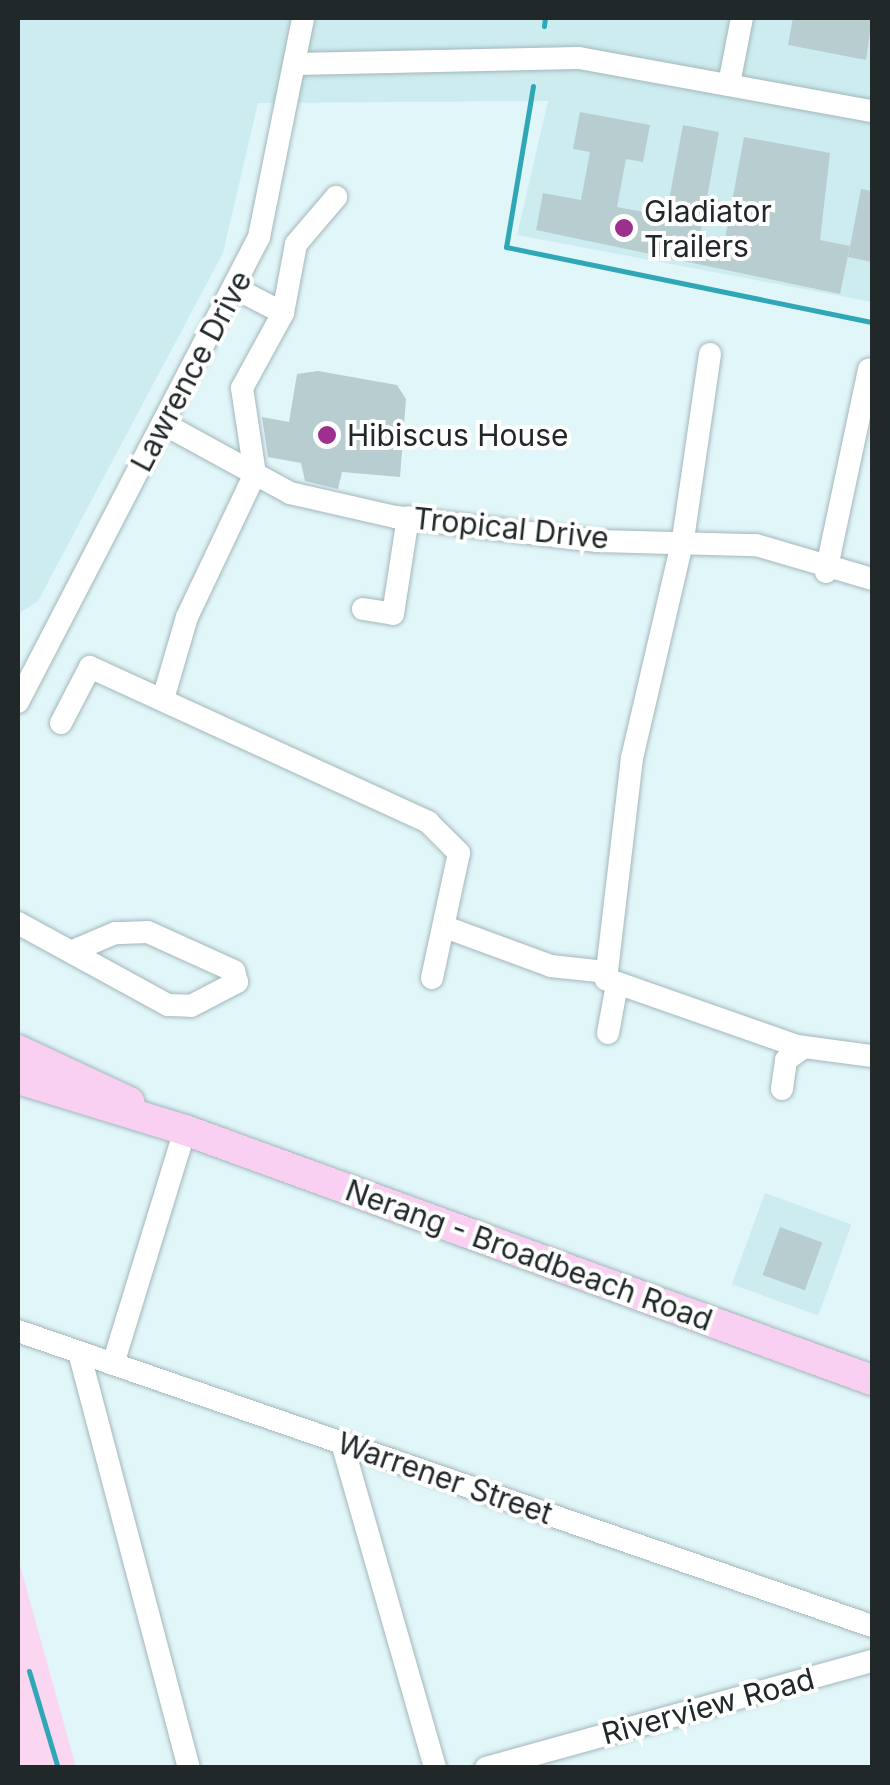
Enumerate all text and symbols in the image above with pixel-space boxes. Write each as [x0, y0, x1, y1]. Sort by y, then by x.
place label: Gladiator Trailers [644, 193, 772, 264]
marker: Gladiator Trailers [613, 217, 635, 239]
street label: Lawrence Drive [123, 265, 259, 477]
place label: Hibiscus House [347, 417, 569, 453]
marker: Hibiscus House [316, 424, 338, 446]
street label: Tropical Drive [411, 500, 611, 556]
street label: Nerang - Broadbeach Road [341, 1172, 717, 1338]
street label: Warrener Street [333, 1424, 557, 1532]
street label: Riverview Road [598, 1660, 818, 1752]

